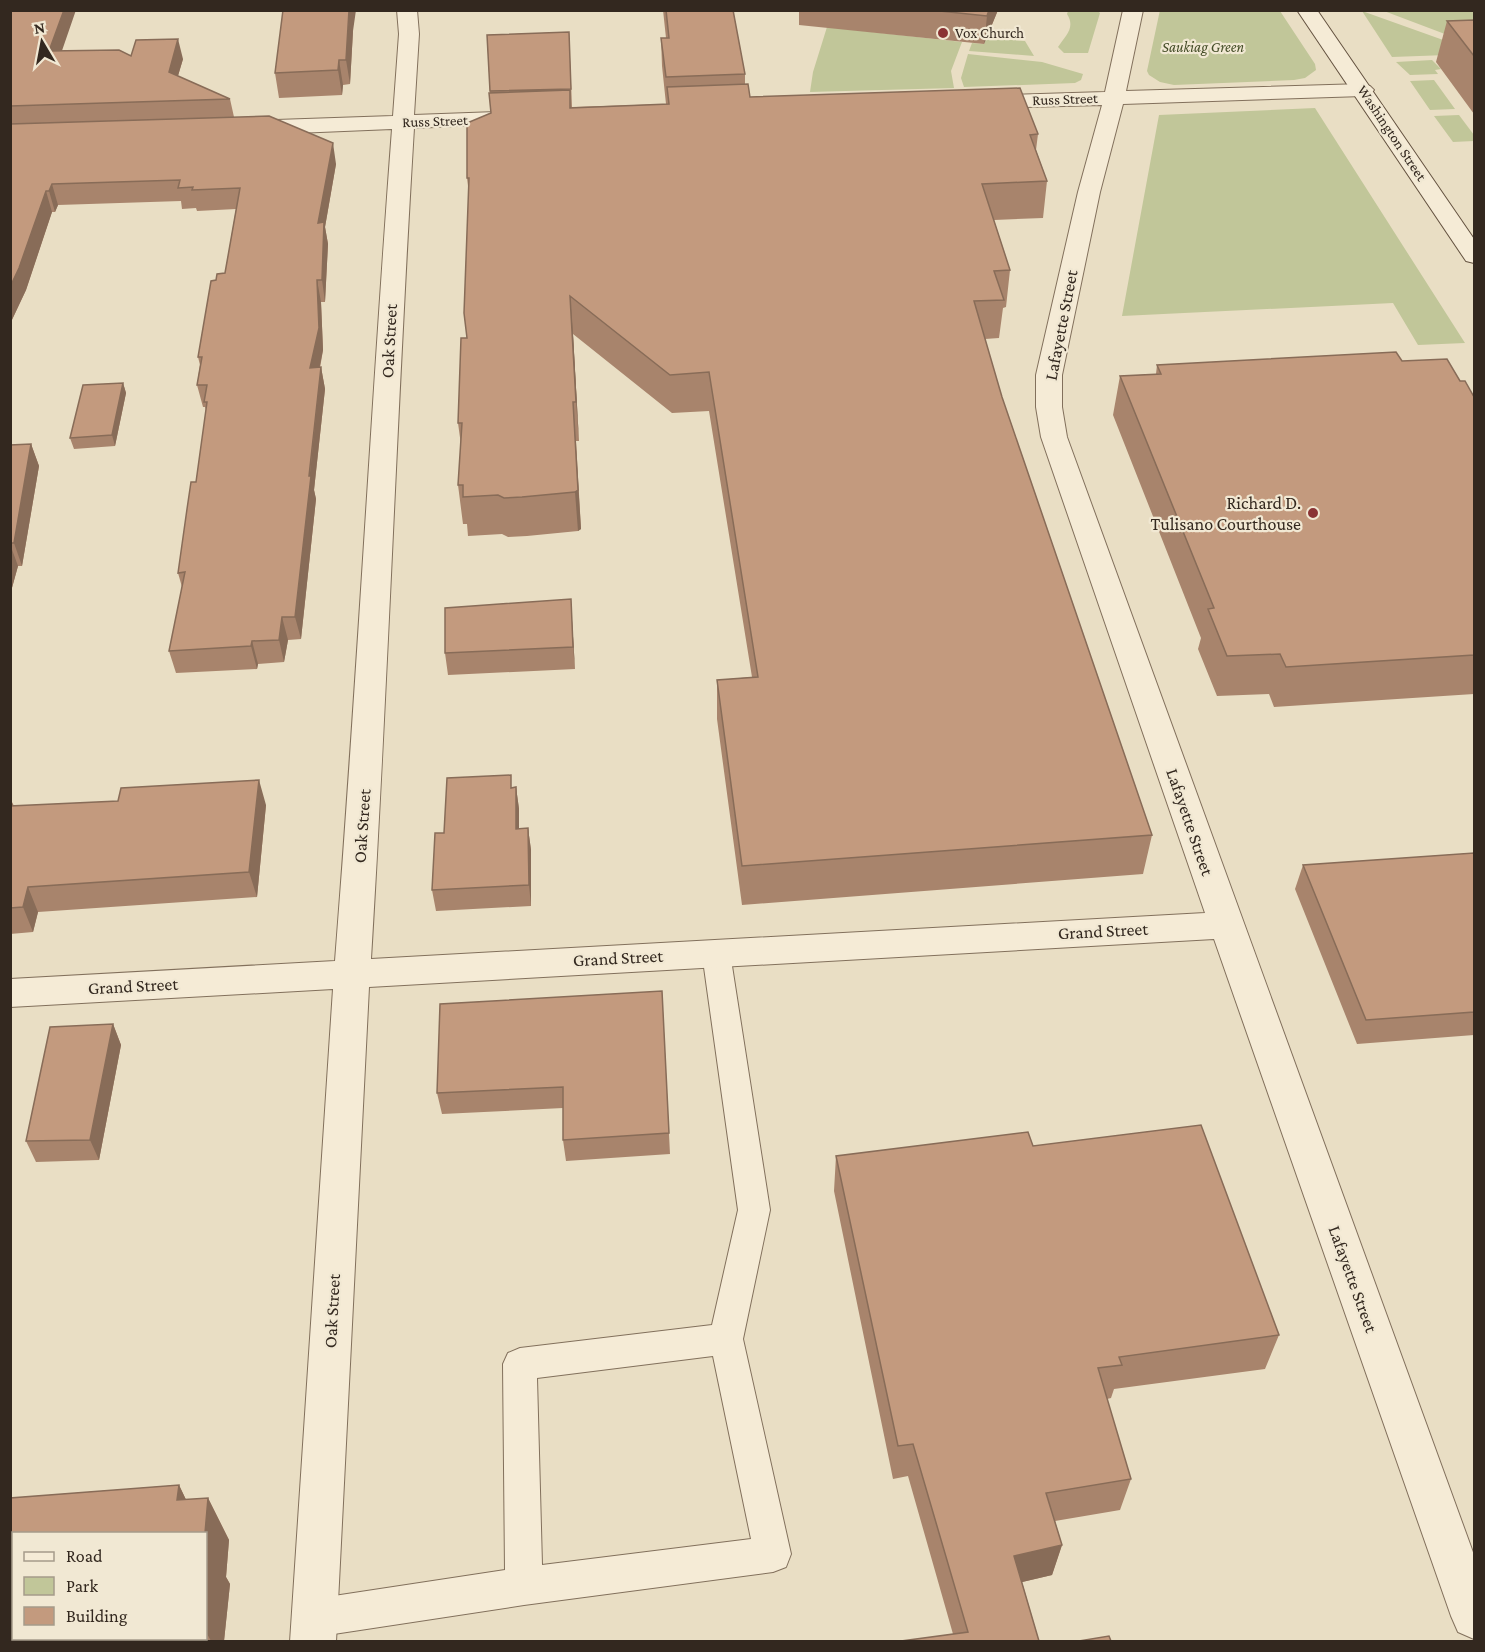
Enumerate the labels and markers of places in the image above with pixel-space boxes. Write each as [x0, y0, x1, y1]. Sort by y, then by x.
place label: Vox Church [955, 25, 1024, 41]
marker: Vox Church [936, 26, 950, 40]
place label: Richard D. Tulisano Courthouse [1150, 493, 1301, 534]
marker: Richard D. Tulisano Courthouse [1306, 506, 1320, 520]

